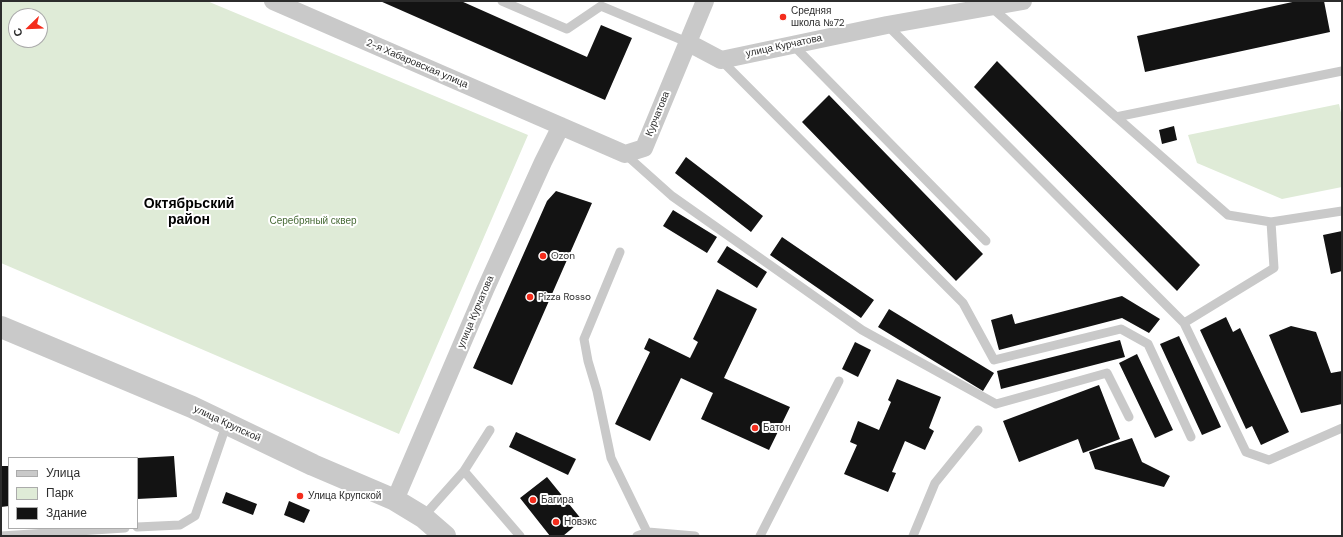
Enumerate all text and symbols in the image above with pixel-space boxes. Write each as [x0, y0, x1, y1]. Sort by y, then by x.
place label: Средняя школа №72 [791, 5, 844, 28]
north arrow [8, 8, 48, 48]
marker: Средняя школа №72 [778, 12, 788, 22]
text: С [10, 26, 26, 39]
street label: улица Курчатова [745, 32, 823, 60]
street label: 2-я Хабаровская улица [364, 37, 470, 91]
street label: Курчатова [644, 90, 672, 138]
district label: Октябрьский район [144, 196, 234, 228]
park label: Серебряный сквер [269, 215, 357, 227]
place label: Ozon [551, 250, 575, 262]
marker: Ozon [538, 251, 548, 261]
street label: улица Курчатова [455, 274, 497, 350]
place label: Pizza Rosso [538, 291, 591, 303]
marker: Pizza Rosso [525, 292, 535, 302]
street label: улица Крупской [192, 403, 262, 445]
place label: Батон [763, 422, 790, 434]
marker: Батон [750, 423, 760, 433]
legend [8, 457, 138, 529]
text: Улица [46, 465, 80, 481]
text: Парк [46, 485, 73, 501]
place label: Улица Крупской [308, 490, 381, 502]
marker: Улица Крупской [295, 491, 305, 501]
place label: Багира [541, 494, 573, 506]
marker: Багира [528, 495, 538, 505]
text: Здание [46, 505, 87, 521]
place label: Новэкс [564, 516, 597, 528]
marker: Новэкс [551, 517, 561, 527]

